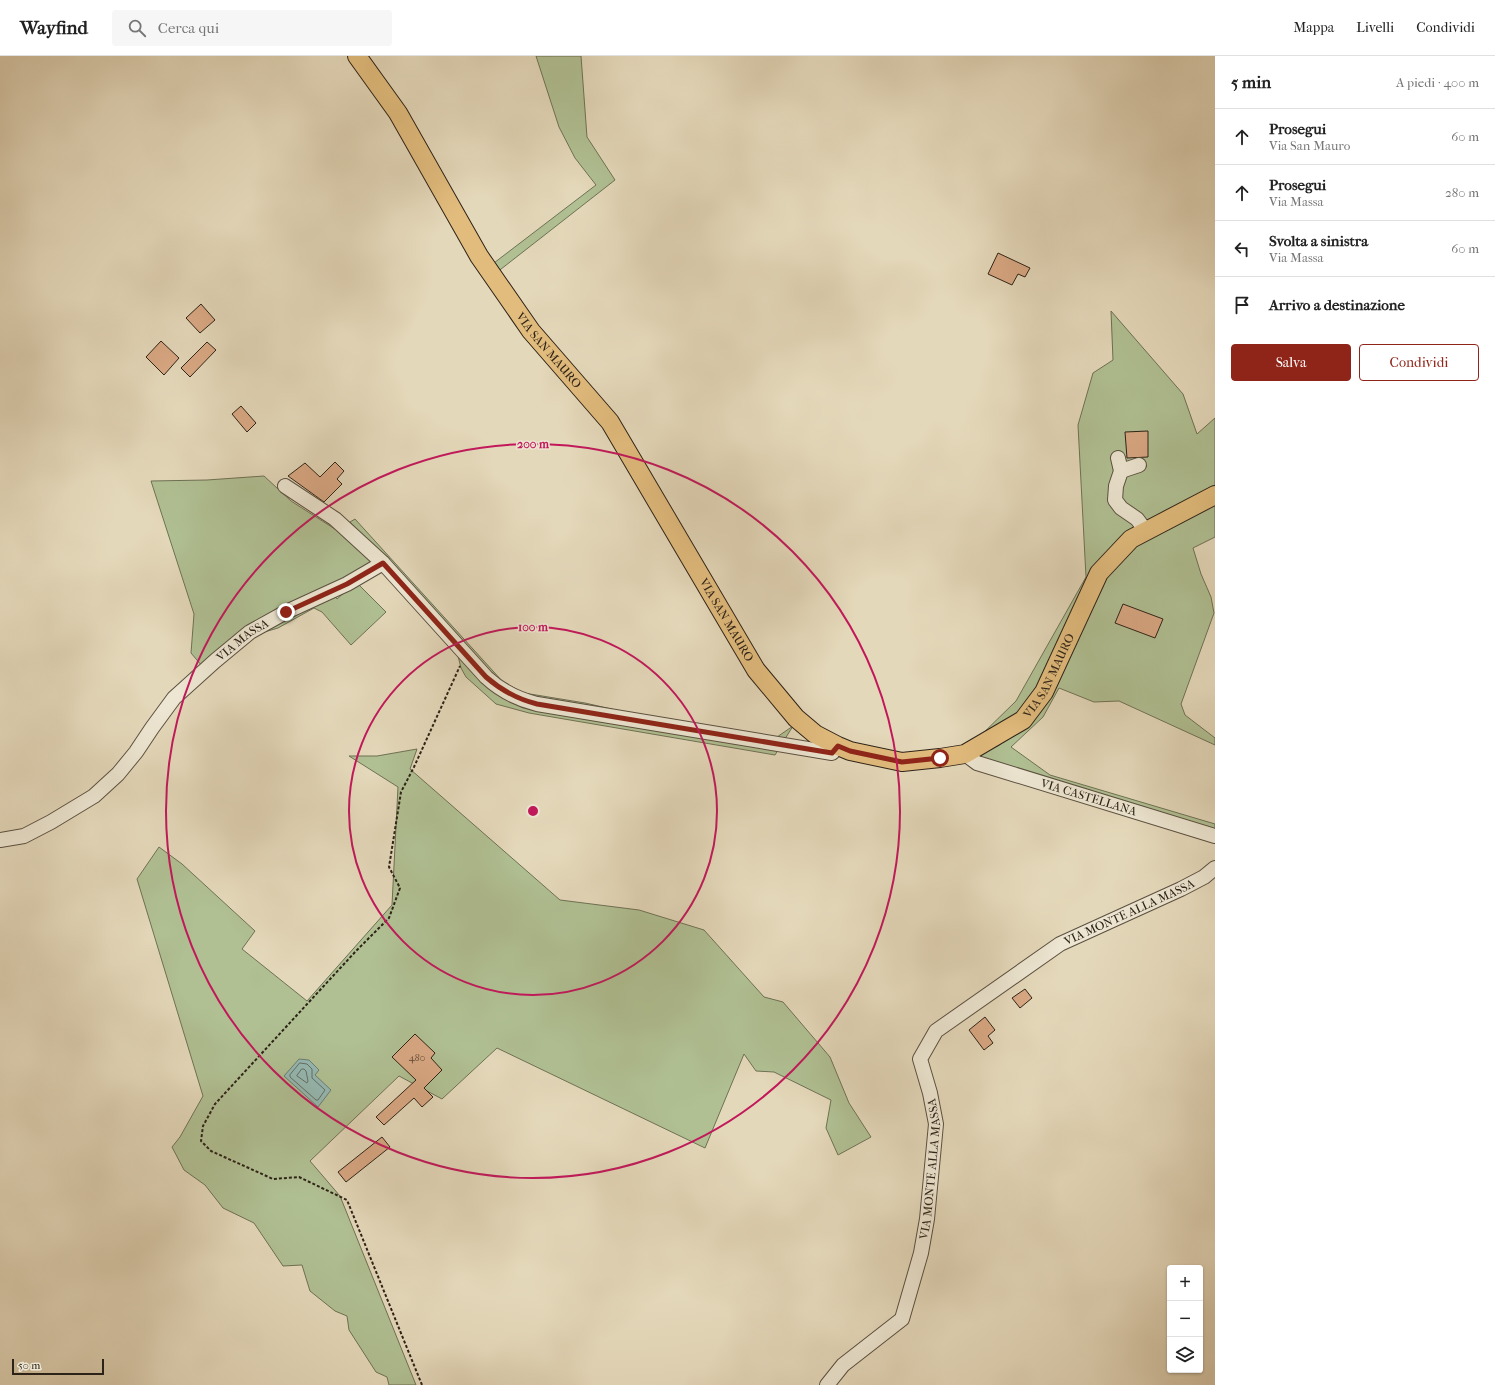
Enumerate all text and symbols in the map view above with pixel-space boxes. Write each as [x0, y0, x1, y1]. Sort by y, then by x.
search box [112, 10, 392, 46]
text: Wayfind [20, 17, 88, 39]
icon: search [126, 17, 148, 39]
text: Cerca qui [158, 19, 219, 37]
text: Mappa [1293, 19, 1334, 36]
text: Livelli [1356, 19, 1394, 36]
text: Condividi [1416, 19, 1475, 36]
text: 5 min [1231, 72, 1271, 92]
text: A piedi · 400 m [1396, 75, 1479, 90]
text: Prosegui [1269, 120, 1326, 138]
icon: ahead [1231, 126, 1253, 148]
text: 60 m [1451, 129, 1479, 144]
text: Via San Mauro [1269, 138, 1350, 153]
text: Prosegui [1269, 176, 1326, 194]
icon: ahead [1231, 182, 1253, 204]
text: 280 m [1445, 185, 1479, 200]
text: Via Massa [1269, 194, 1324, 209]
text: Svolta a sinistra [1269, 232, 1368, 250]
icon: left [1231, 238, 1253, 260]
text: 60 m [1451, 241, 1479, 256]
text: Via Massa [1269, 250, 1324, 265]
icon: arrive [1231, 294, 1253, 316]
text: Arrivo a destinazione [1269, 296, 1405, 314]
street label: VIA SAN MAURO [513, 309, 584, 391]
button: Salva [1231, 344, 1351, 381]
button: Condividi [1359, 344, 1479, 381]
text: 200 m [517, 437, 550, 451]
street label: VIA SAN MAURO [696, 575, 756, 664]
route end [277, 603, 295, 621]
street label: VIA MASSA [213, 616, 271, 665]
text: 100 m [518, 620, 549, 634]
street label: VIA SAN MAURO [1020, 631, 1077, 721]
route start [931, 749, 949, 767]
street label: VIA CASTELLANA [1038, 776, 1139, 819]
centre of rings [526, 804, 540, 818]
street label: VIA MONTE ALLA MASSA [1061, 876, 1197, 949]
house number: 480 [409, 1052, 425, 1064]
street label: VIA MONTE ALLA MASSA [916, 1097, 943, 1241]
map controls [1167, 1265, 1203, 1373]
button: + [1167, 1265, 1203, 1301]
button: − [1167, 1301, 1203, 1337]
button: layers [1167, 1337, 1203, 1373]
scale bar [12, 1357, 104, 1376]
text: 50 m [18, 1359, 40, 1372]

